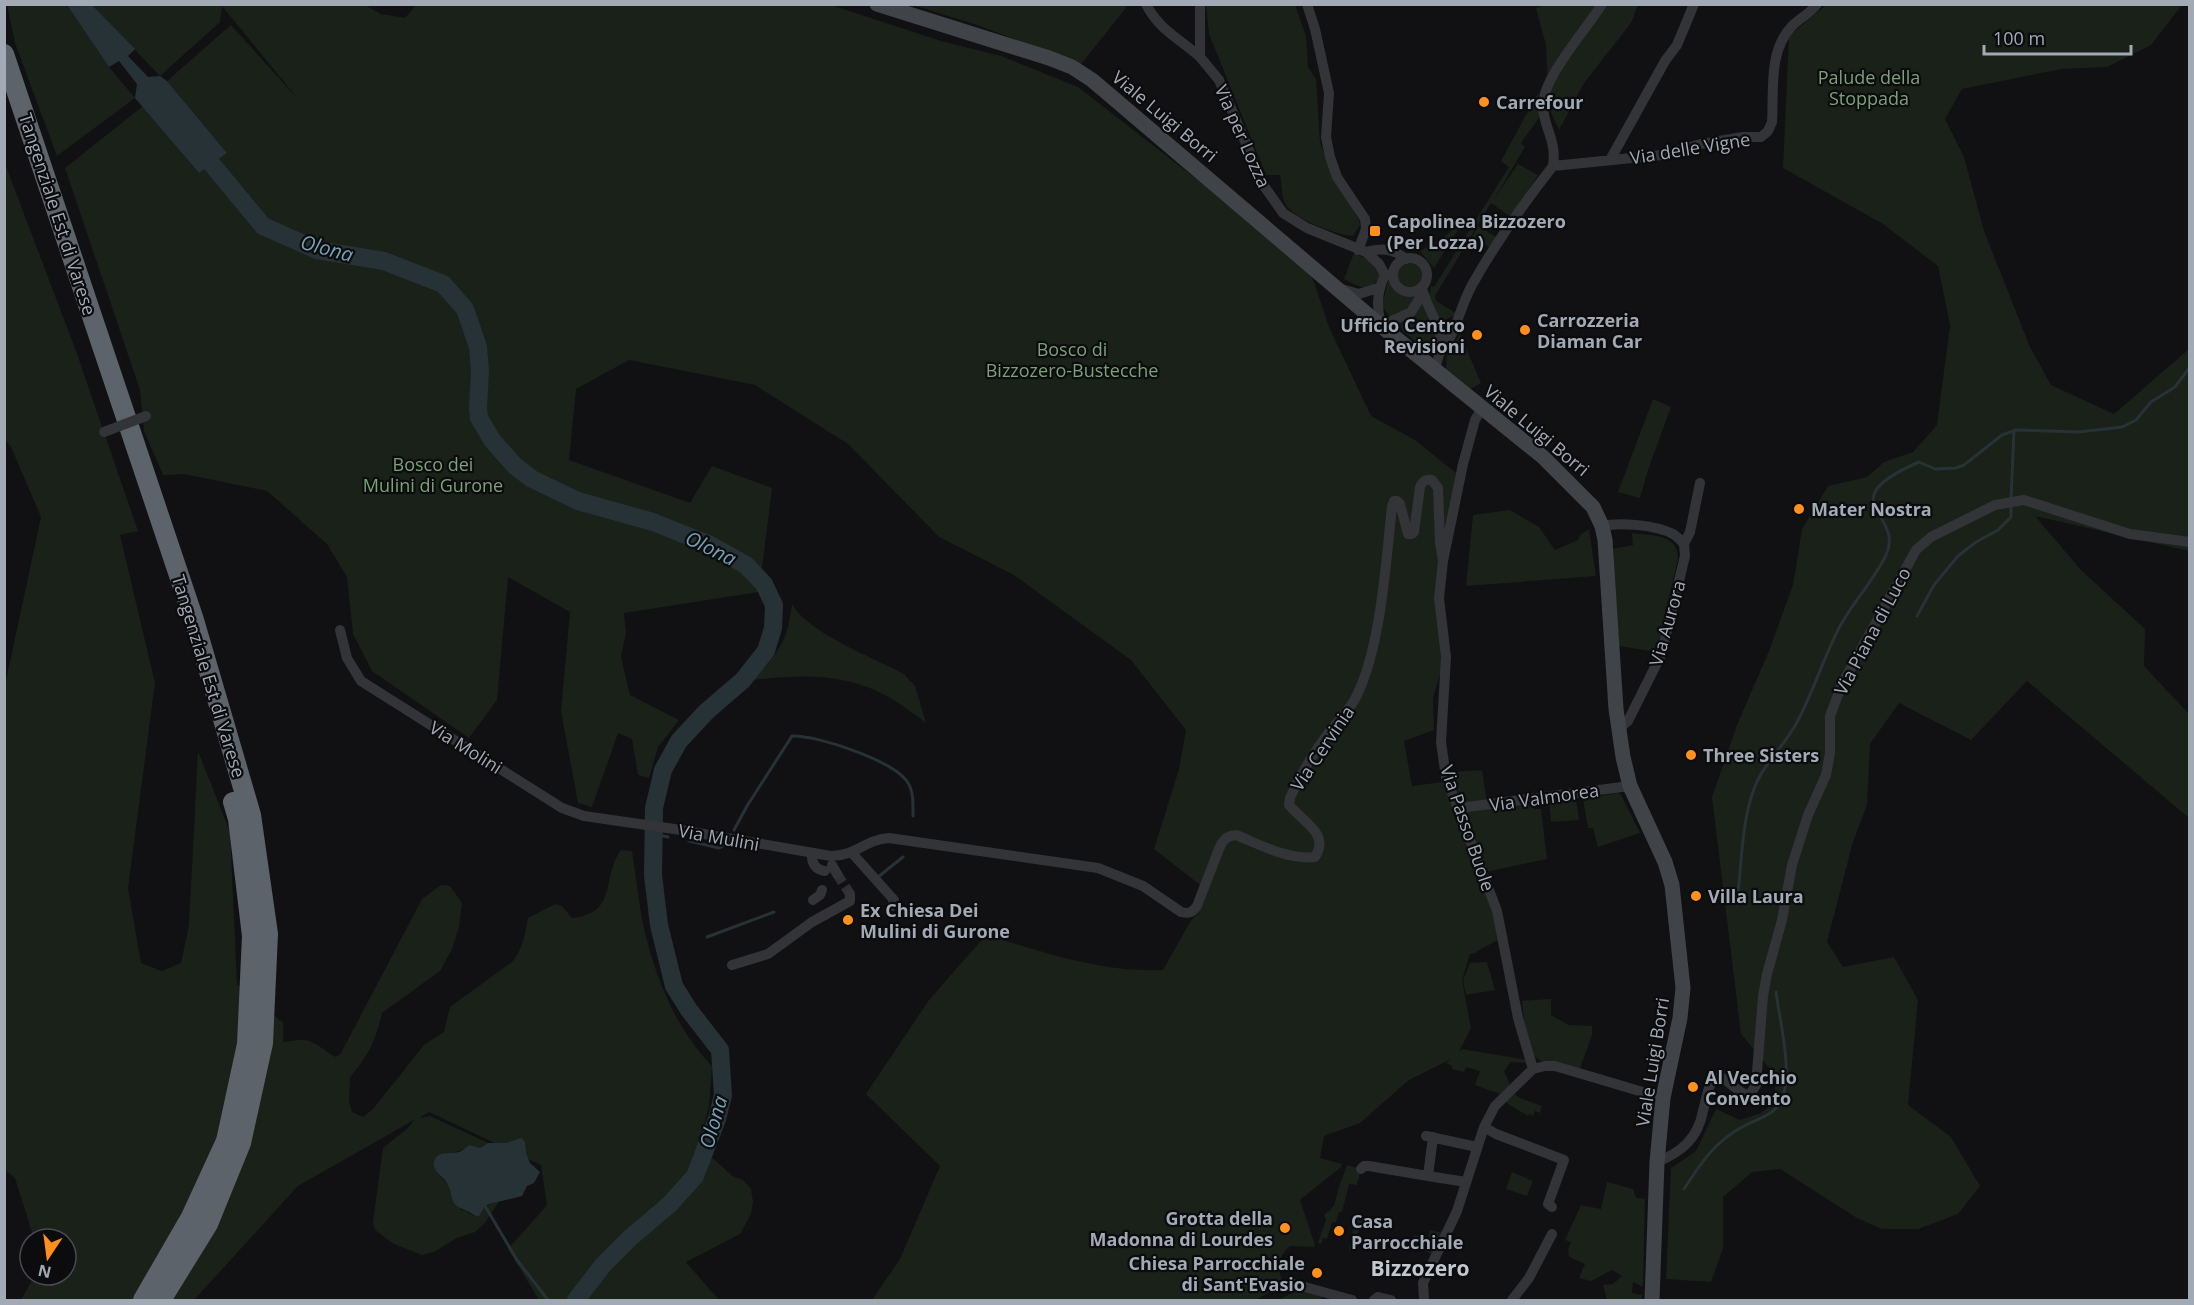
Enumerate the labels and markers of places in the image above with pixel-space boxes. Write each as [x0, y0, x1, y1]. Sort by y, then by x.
place label: Carrefour [1496, 90, 1583, 114]
marker: Carrefour [1477, 95, 1491, 109]
place label: Capolinea Bizzozero (Per Lozza) [1387, 209, 1566, 254]
marker: Capolinea Bizzozero (Per Lozza) [1368, 224, 1382, 238]
place label: Carrozzeria Diaman Car [1537, 308, 1642, 353]
place label: Ufficio Centro Revisioni [1340, 313, 1465, 358]
marker: Carrozzeria Diaman Car [1518, 323, 1532, 337]
marker: Ufficio Centro Revisioni [1470, 328, 1484, 342]
place label: Mater Nostra [1811, 497, 1932, 521]
marker: Mater Nostra [1792, 502, 1806, 516]
place label: Three Sisters [1703, 743, 1819, 767]
marker: Three Sisters [1684, 748, 1698, 762]
place label: Villa Laura [1708, 884, 1804, 908]
marker: Villa Laura [1689, 889, 1703, 903]
place label: Ex Chiesa Dei Mulini di Gurone [860, 898, 1010, 943]
marker: Ex Chiesa Dei Mulini di Gurone [841, 913, 855, 927]
place label: Al Vecchio Convento [1705, 1065, 1797, 1110]
marker: Al Vecchio Convento [1686, 1080, 1700, 1094]
place label: Grotta della Madonna di Lourdes [1090, 1206, 1273, 1251]
place label: Casa Parrocchiale [1351, 1209, 1464, 1254]
marker: Grotta della Madonna di Lourdes [1278, 1221, 1292, 1235]
marker: Casa Parrocchiale [1332, 1224, 1346, 1238]
place label: Chiesa Parrocchiale di Sant'Evasio [1129, 1251, 1305, 1296]
marker: Chiesa Parrocchiale di Sant'Evasio [1310, 1266, 1324, 1280]

